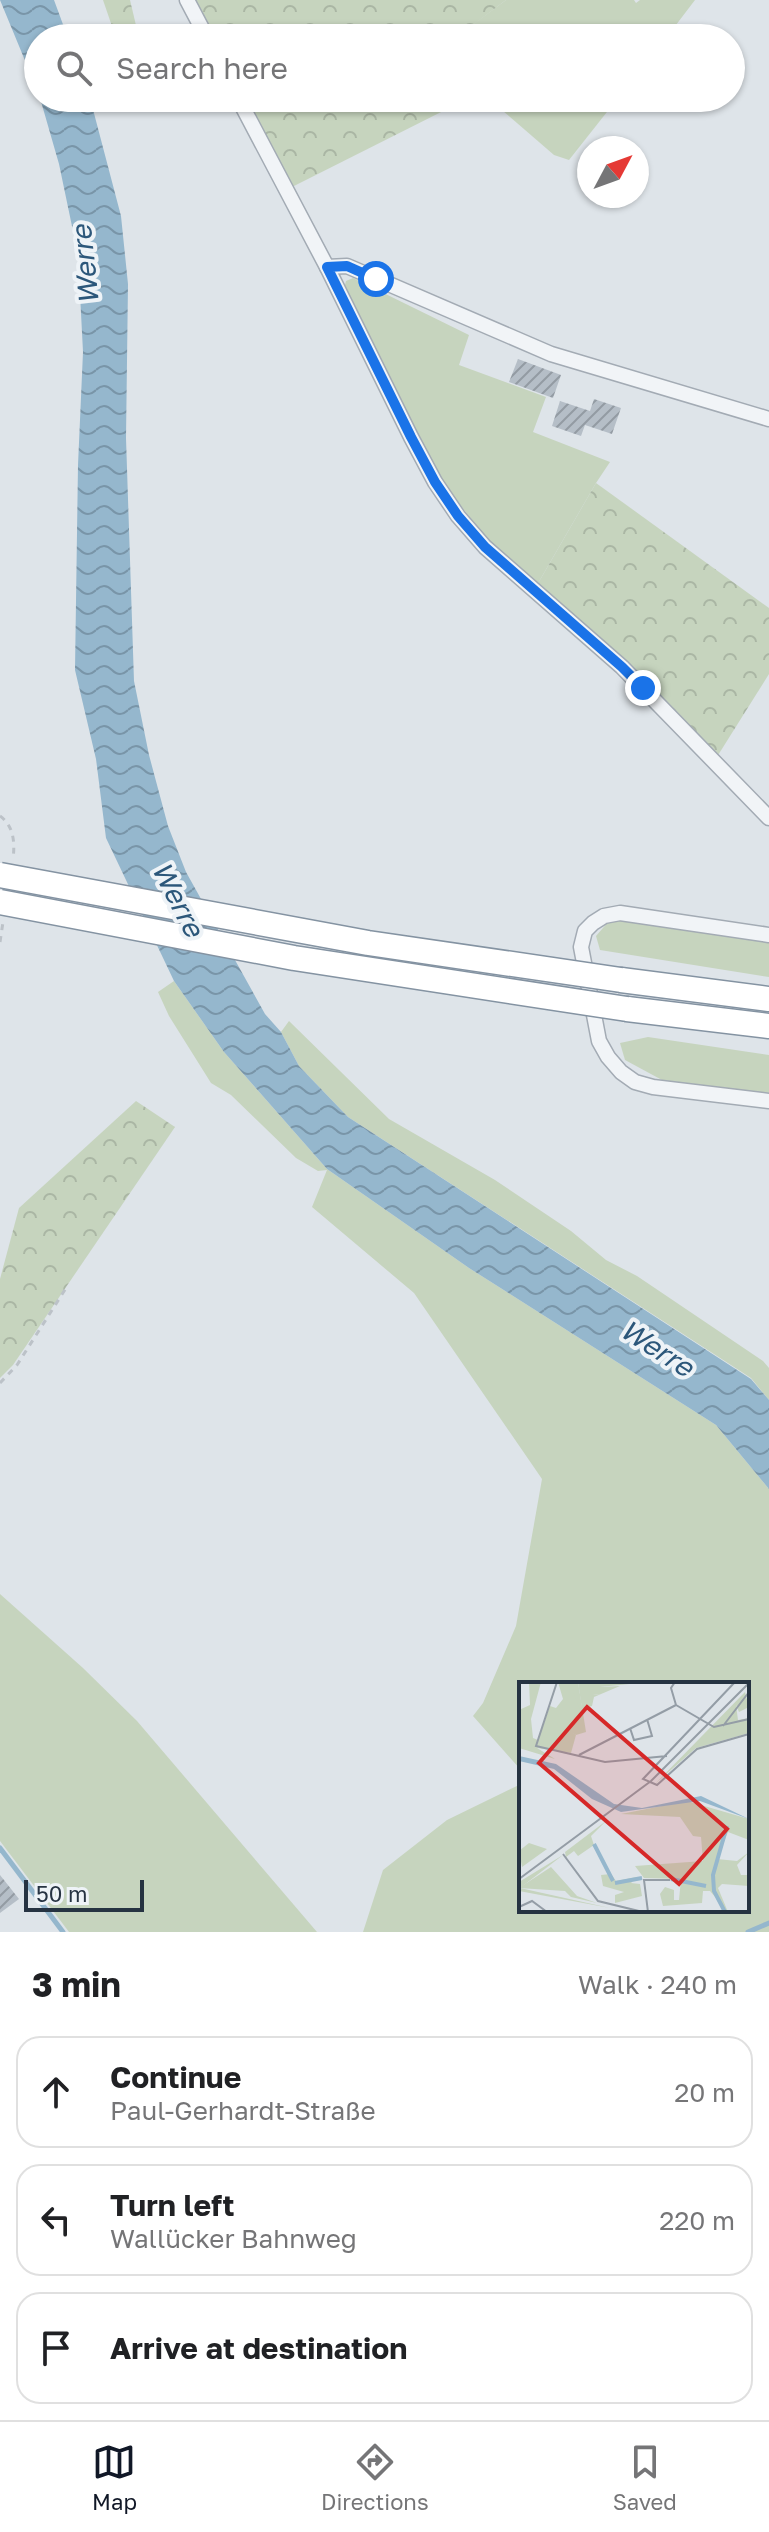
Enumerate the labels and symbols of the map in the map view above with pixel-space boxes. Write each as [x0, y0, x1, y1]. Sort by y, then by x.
north arrow [577, 136, 649, 208]
water label: Werre [64, 222, 105, 306]
route start [358, 261, 394, 297]
route end [625, 670, 661, 706]
water label: Werre [146, 856, 212, 943]
water label: Werre [615, 1312, 701, 1384]
inset map [519, 1682, 749, 1912]
scale bar [24, 1876, 144, 1912]

